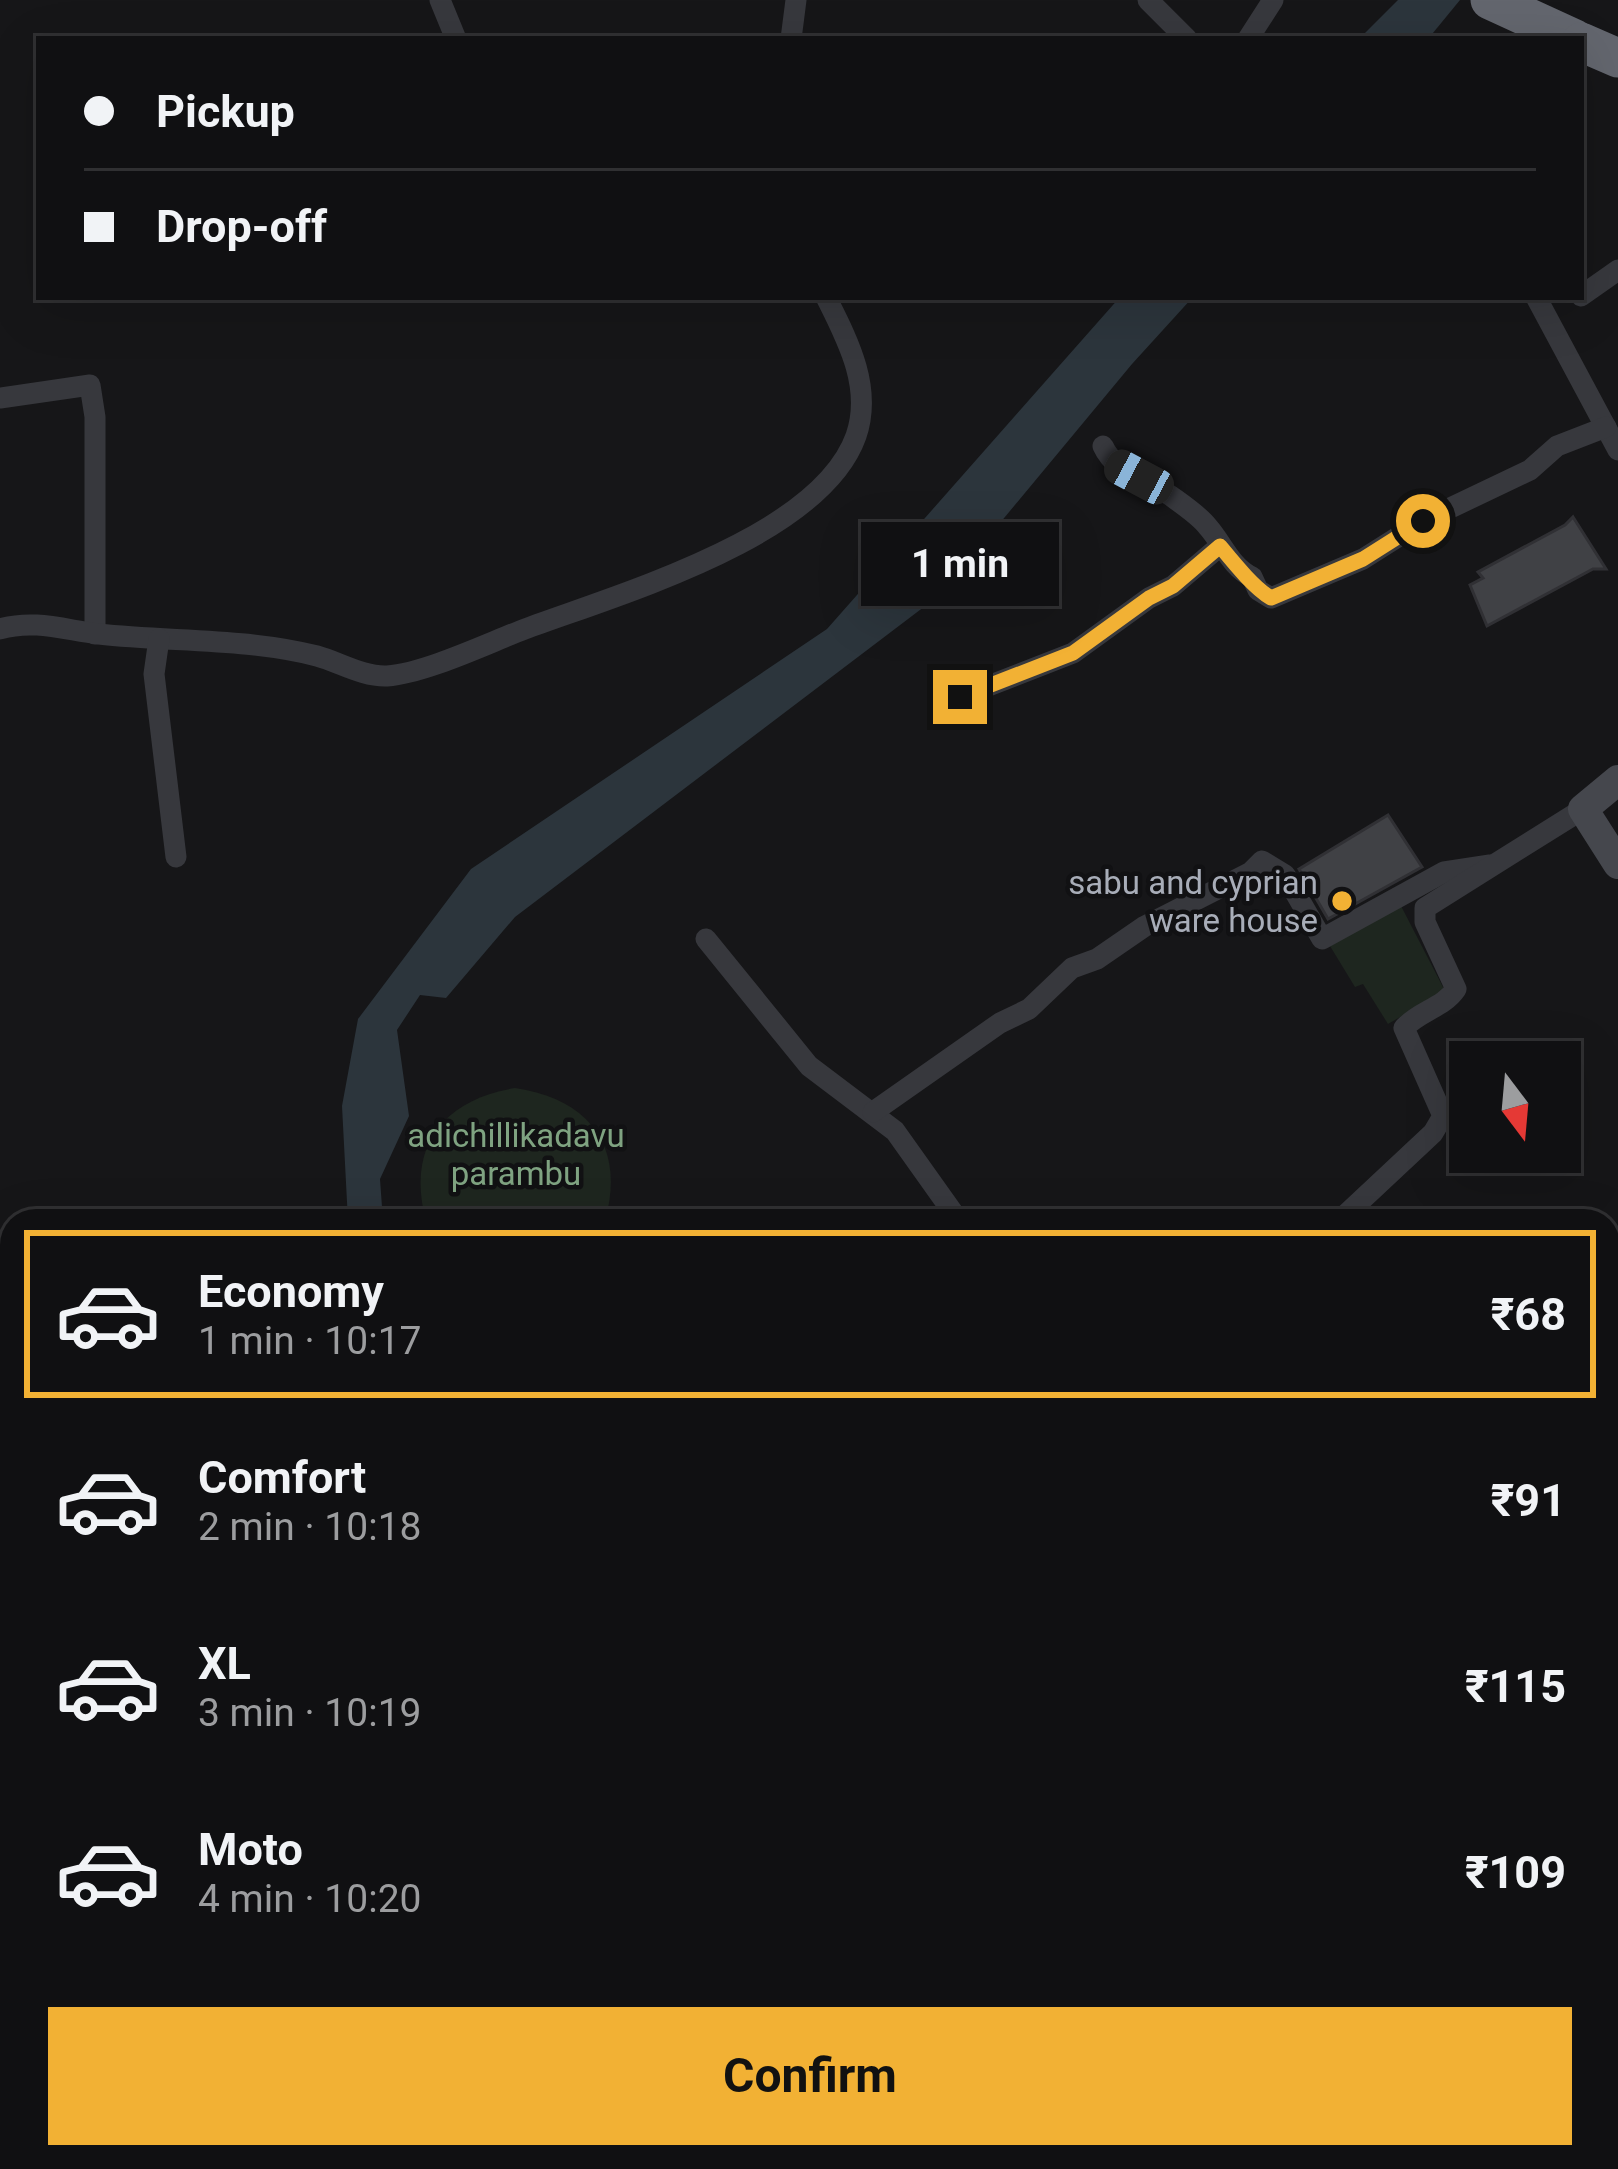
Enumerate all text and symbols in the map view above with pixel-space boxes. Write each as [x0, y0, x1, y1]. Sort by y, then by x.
text: Pickup [156, 85, 295, 138]
text: Drop-off [156, 200, 327, 253]
car [1099, 444, 1179, 510]
route start [1396, 494, 1450, 548]
callout: 1 min [861, 523, 1059, 607]
text: 1 min [911, 541, 1009, 587]
route end [933, 670, 987, 724]
place label: sabu and cyprian ware house [1068, 863, 1318, 940]
marker: sabu and cyprian ware house [1329, 888, 1355, 914]
north arrow [1449, 1041, 1581, 1173]
map controls [1449, 1041, 1581, 1173]
park label: adichillikadavu parambu [407, 1116, 625, 1193]
icon: car [54, 1260, 162, 1368]
text: Economy [198, 1265, 384, 1318]
text: ₹68 [1491, 1288, 1566, 1341]
text: 1 min · 10:17 [198, 1318, 421, 1364]
icon: car [54, 1446, 162, 1554]
text: Comfort [198, 1451, 366, 1504]
text: ₹91 [1491, 1474, 1566, 1527]
text: 2 min · 10:18 [198, 1504, 421, 1550]
icon: car [54, 1632, 162, 1740]
text: XL [198, 1637, 251, 1690]
text: ₹115 [1465, 1660, 1566, 1713]
text: 3 min · 10:19 [198, 1690, 421, 1736]
icon: car [54, 1818, 162, 1926]
text: Moto [198, 1823, 303, 1876]
text: ₹109 [1465, 1846, 1566, 1899]
text: 4 min · 10:20 [198, 1876, 421, 1922]
button: Confirm [48, 2007, 1572, 2145]

